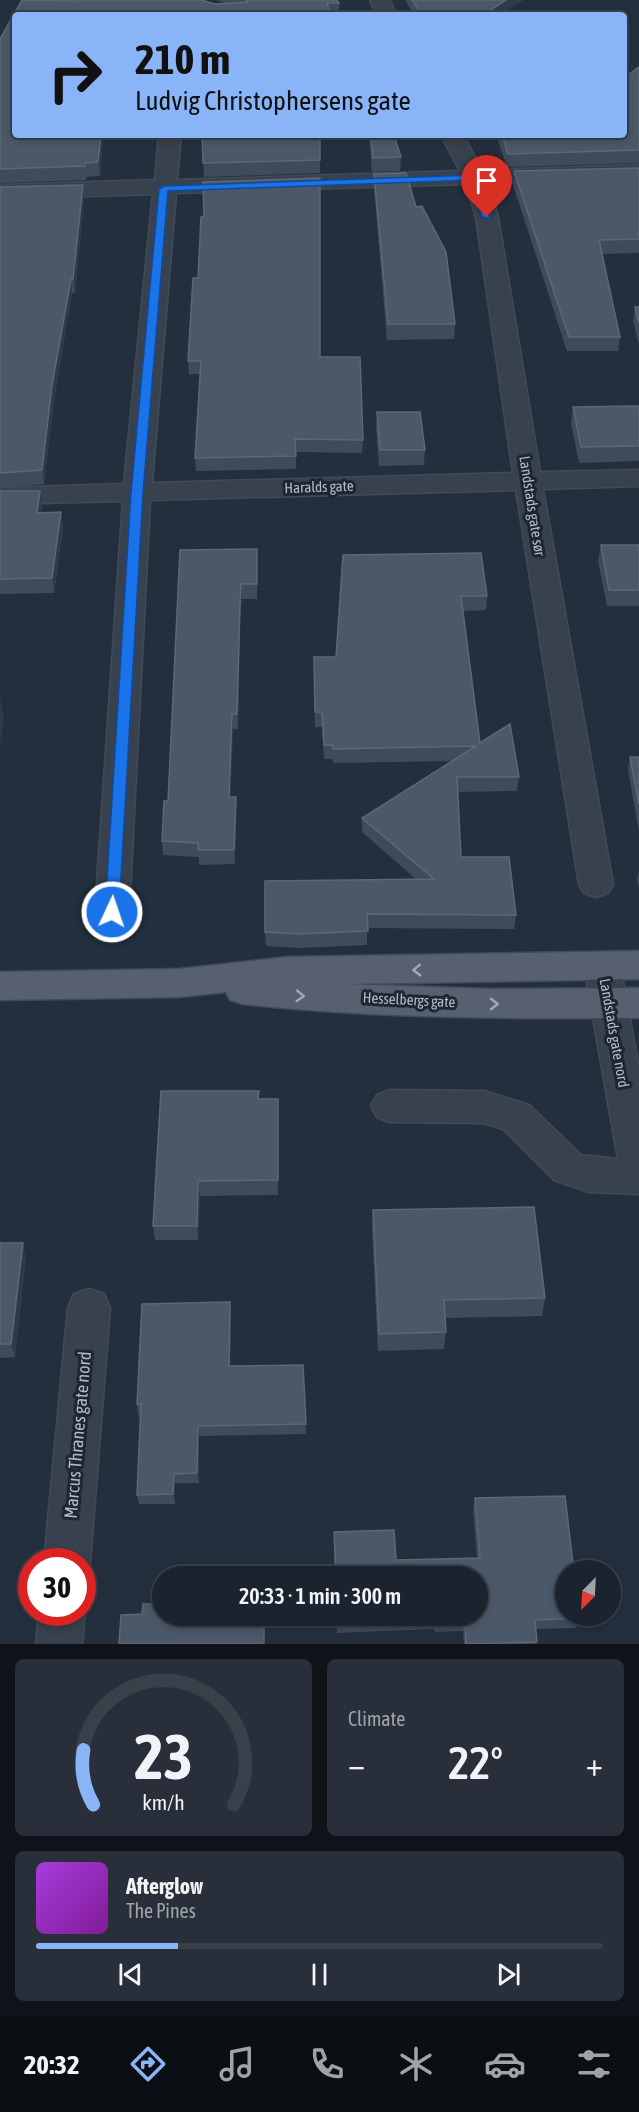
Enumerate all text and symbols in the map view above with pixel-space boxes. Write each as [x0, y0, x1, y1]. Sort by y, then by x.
text: 210 m [135, 35, 230, 83]
icon: right [36, 36, 114, 114]
text: Ludvig Christophersens gate [135, 85, 411, 116]
pin [461, 155, 512, 217]
icon: arrive [470, 164, 503, 197]
street label: Landstads gate sør [516, 455, 549, 558]
street label: Haralds gate [284, 477, 354, 496]
position arrow [80, 880, 144, 944]
one-way arrow [413, 963, 422, 976]
street label: Landstads gate nord [597, 977, 632, 1089]
one-way arrow [295, 989, 304, 1002]
street label: Hesselbergs gate [362, 989, 456, 1010]
one-way arrow [490, 998, 499, 1010]
street label: Marcus Thranes gate nord [60, 1351, 95, 1519]
speed limit sign: 30 [18, 1548, 96, 1626]
north arrow [555, 1560, 621, 1626]
map controls [555, 1560, 621, 1626]
text: 20:33 · 1 min · 300 m [239, 1583, 401, 1609]
text: Climate [348, 1707, 405, 1730]
text: 23 [134, 1721, 193, 1792]
text: 22° [448, 1737, 503, 1789]
text: − [348, 1745, 365, 1783]
text: + [586, 1745, 603, 1783]
text: km/h [142, 1790, 185, 1815]
text: Afterglow [126, 1873, 203, 1899]
text: The Pines [126, 1899, 196, 1922]
icon: previous [114, 1958, 147, 1991]
icon: pause [303, 1958, 336, 1991]
icon: next [492, 1958, 525, 1991]
icon: directions [127, 2043, 169, 2085]
icon: music [216, 2043, 258, 2085]
icon: phone [306, 2043, 348, 2085]
icon: climate [395, 2043, 437, 2085]
icon: car [484, 2043, 526, 2085]
icon: filters [573, 2043, 615, 2085]
text: 20:32 [24, 2049, 80, 2080]

